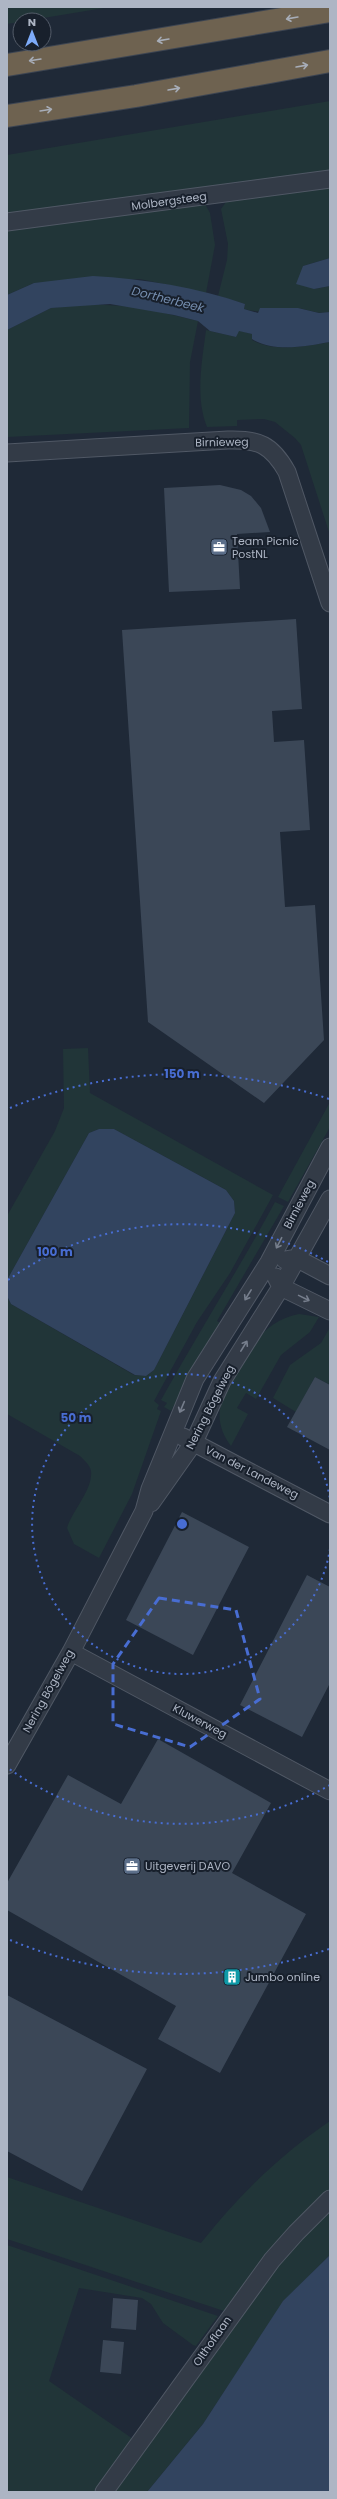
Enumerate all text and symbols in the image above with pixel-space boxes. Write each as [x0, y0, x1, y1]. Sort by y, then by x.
north arrow [12, 12, 52, 52]
text: N [28, 14, 36, 30]
one-way arrow [285, 14, 298, 22]
one-way arrow [157, 36, 170, 44]
one-way arrow [29, 56, 42, 64]
one-way arrow [295, 62, 308, 70]
one-way arrow [167, 85, 180, 93]
one-way arrow [39, 106, 52, 114]
street label: Molbergsteeg [130, 188, 208, 214]
water label: Dortherbeek [130, 282, 207, 316]
street label: Birnieweg [195, 434, 249, 450]
place label: Team Picnic PostNL [232, 533, 299, 562]
office icon: Team Picnic PostNL [209, 537, 229, 557]
text: 150 m [164, 1065, 200, 1082]
street label: Birnieweg [279, 1177, 319, 1231]
one-way arrow [274, 1237, 282, 1249]
text: 100 m [37, 1243, 73, 1260]
one-way arrow [244, 1289, 252, 1300]
one-way arrow [297, 1295, 309, 1302]
one-way arrow [240, 1340, 248, 1352]
street label: Nering Bögelweg [182, 1362, 238, 1452]
one-way arrow [178, 1401, 186, 1413]
text: 50 m [61, 1409, 92, 1426]
street label: Van der Landeweg [203, 1442, 301, 1502]
centre of rings [175, 1517, 189, 1531]
street label: Nering Bögelweg [19, 1647, 77, 1735]
street label: Kluwerweg [170, 1700, 230, 1742]
office icon: Uitgeverij DAVO [122, 1856, 142, 1876]
place label: Uitgeverij DAVO [145, 1858, 230, 1874]
building icon: Jumbo online [222, 1967, 242, 1987]
place label: Jumbo online [245, 1969, 320, 1985]
street label: Olthoflaan [189, 2313, 235, 2369]

